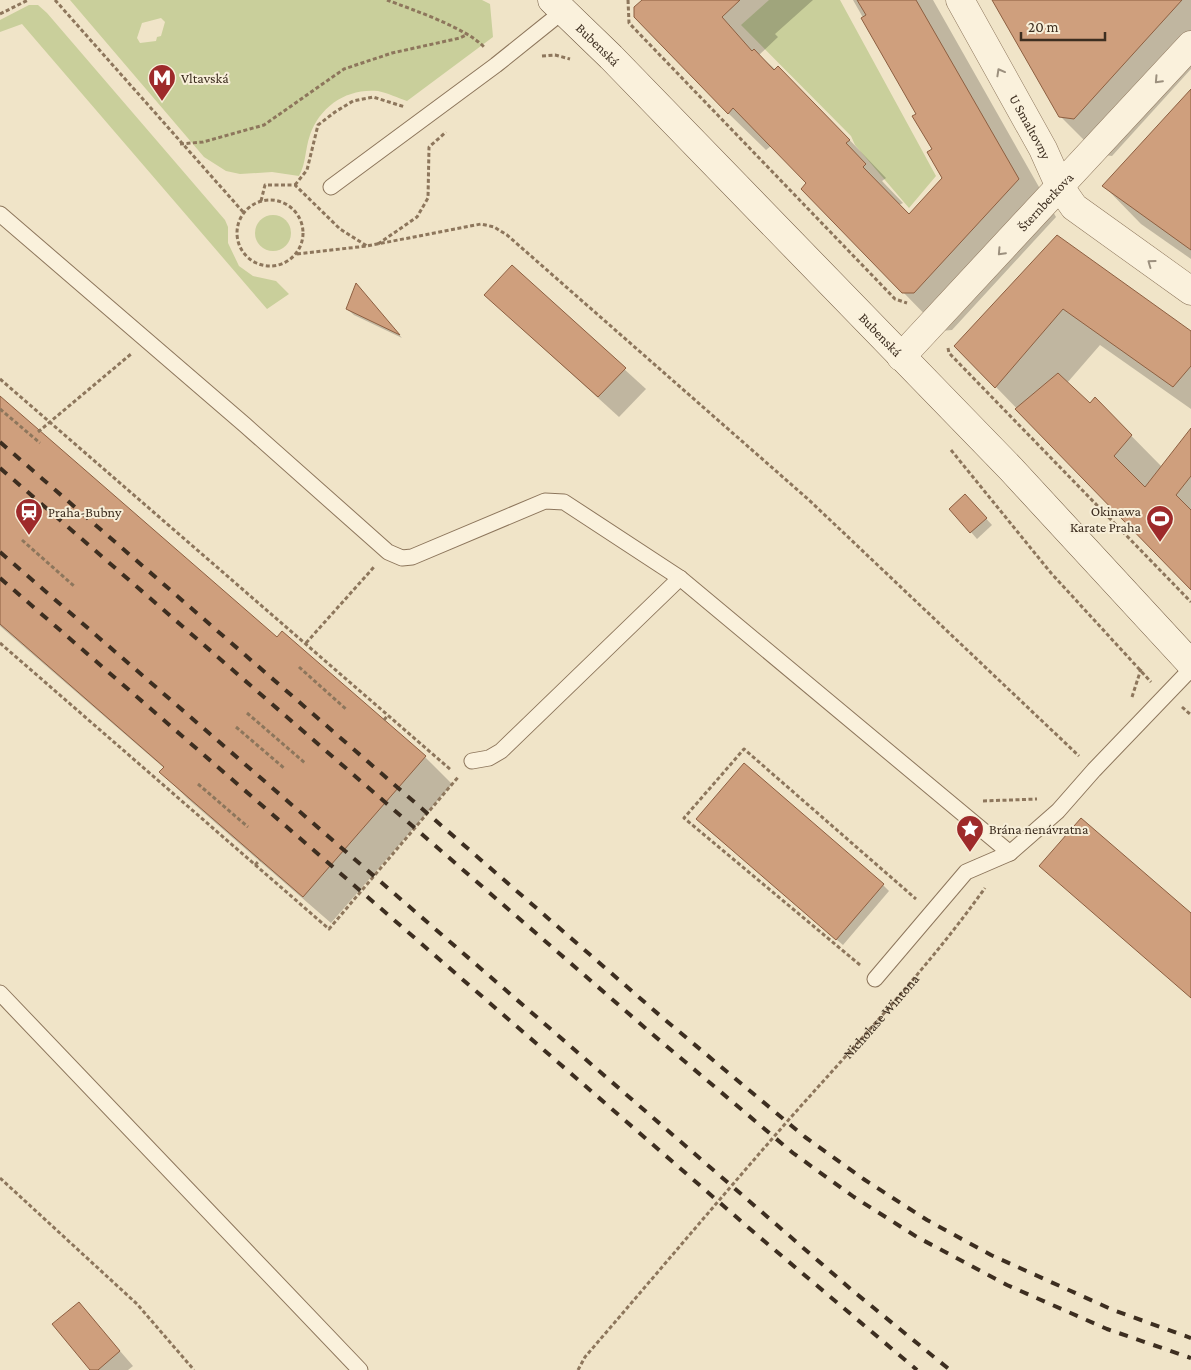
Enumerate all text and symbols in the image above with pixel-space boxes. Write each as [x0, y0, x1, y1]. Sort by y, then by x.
scale bar [1021, 10, 1105, 42]
text: 20 m [1028, 19, 1059, 35]
street label: Bubenská [573, 20, 624, 70]
metro station icon: Vltavská [147, 63, 177, 102]
one-way arrow [996, 68, 1006, 77]
place label: Vltavská [181, 70, 229, 86]
one-way arrow [1155, 75, 1164, 84]
street label: U Smaltovny [1006, 92, 1055, 162]
street label: Šternberkova [1014, 169, 1077, 234]
one-way arrow [997, 246, 1006, 255]
one-way arrow [1148, 259, 1157, 269]
street label: Bubenská [856, 309, 906, 360]
station icon: Praha-Bubny [14, 497, 44, 536]
place label: Okinawa Karate Praha [1070, 503, 1142, 535]
place label: Praha-Bubny [48, 504, 122, 520]
sports icon: Okinawa Karate Praha [1145, 504, 1175, 543]
place icon: Brána nenávratna [955, 814, 985, 853]
place label: Brána nenávratna [989, 821, 1089, 837]
street label: Nicholase Wintona [840, 970, 922, 1062]

